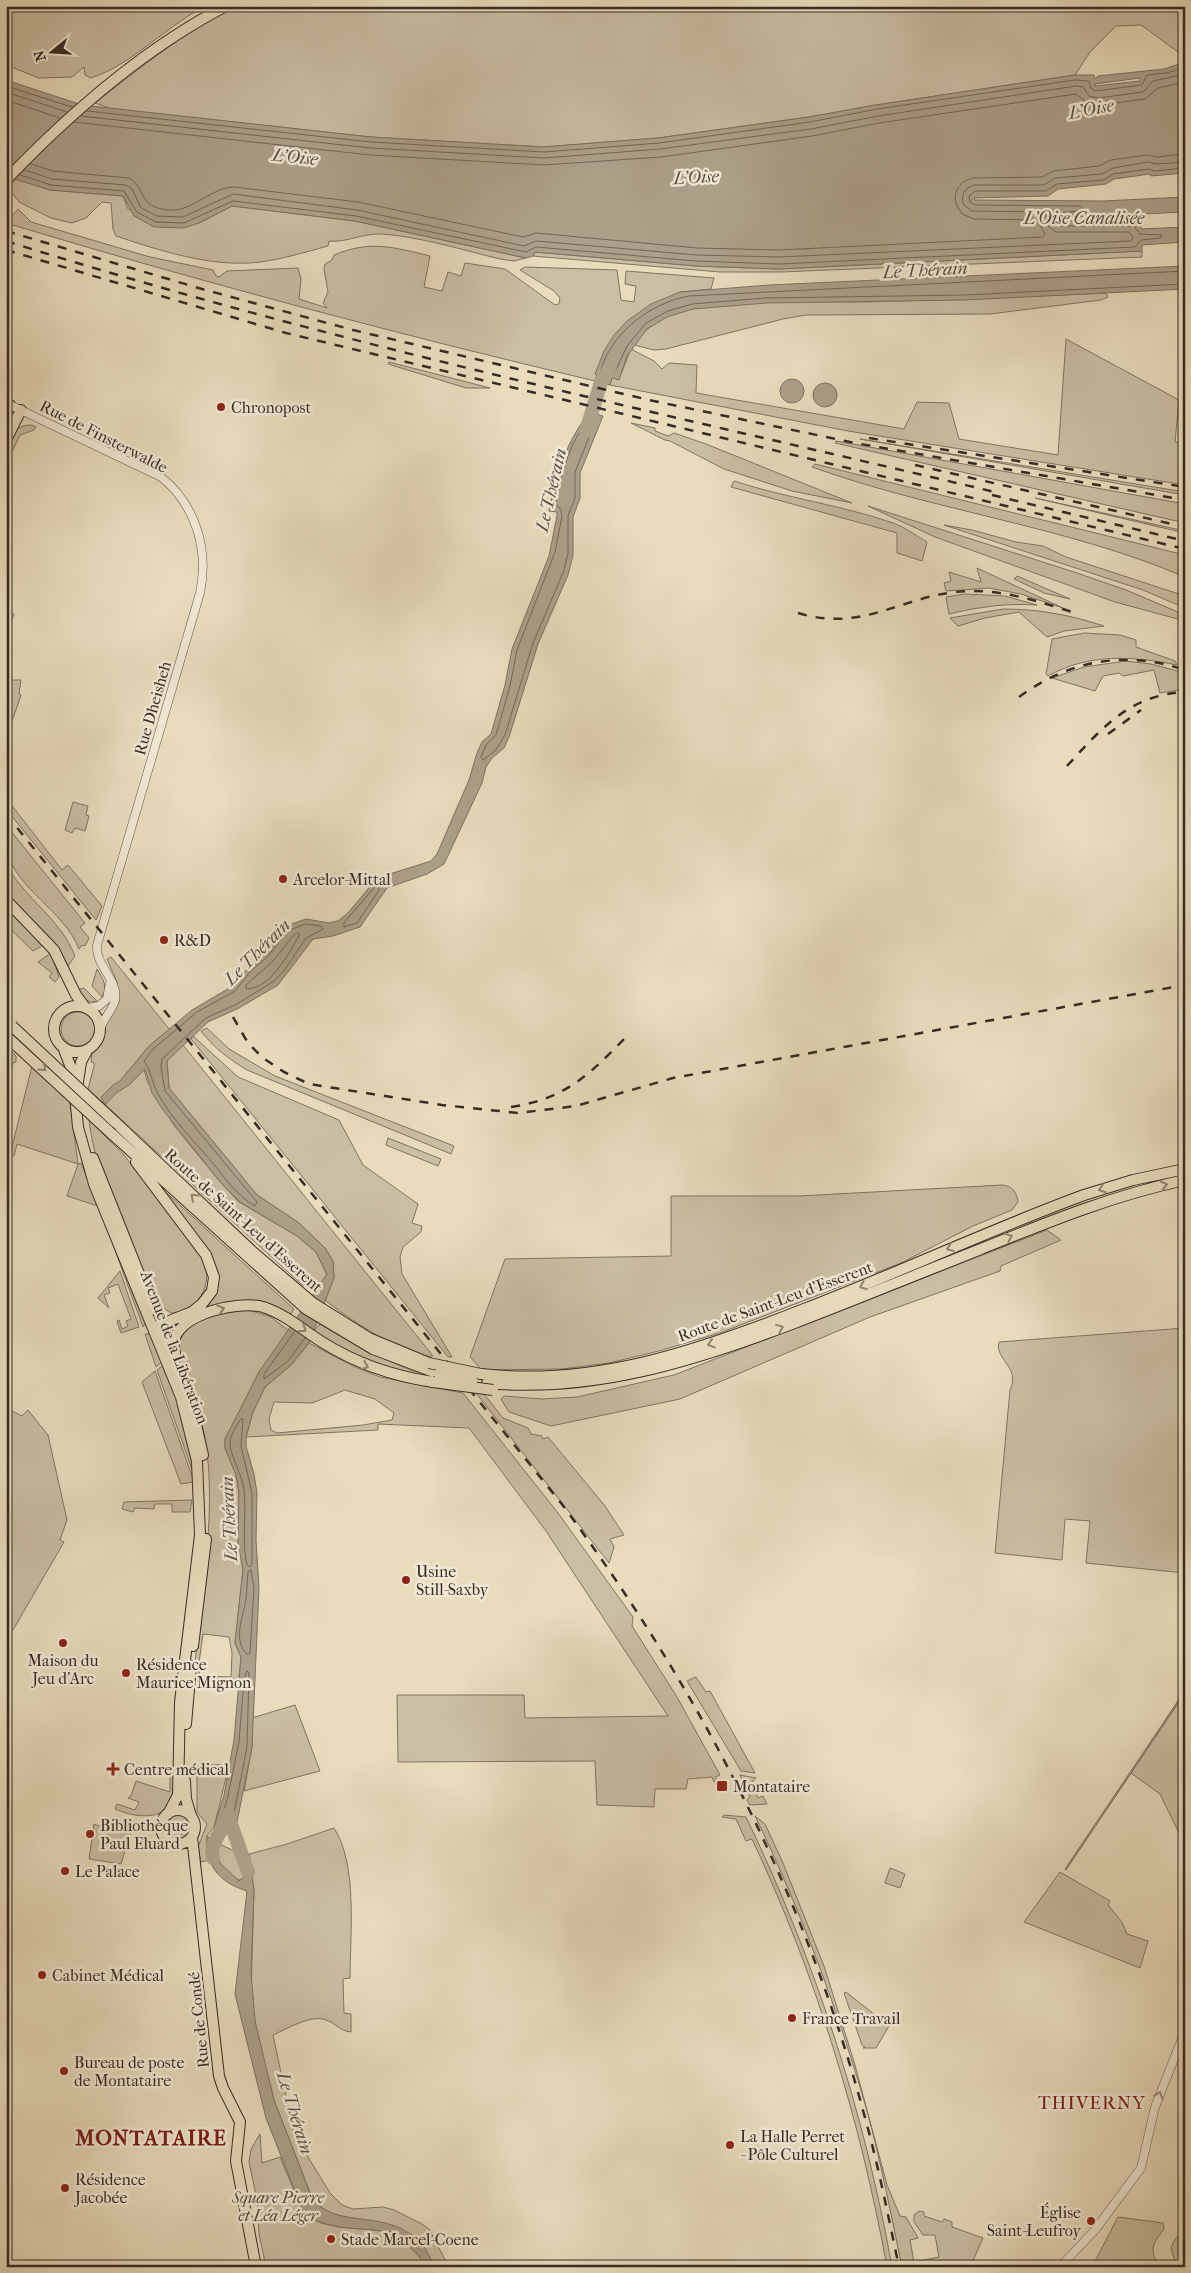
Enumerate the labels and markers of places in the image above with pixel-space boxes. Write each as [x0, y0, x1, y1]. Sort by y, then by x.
place label: Chronopost [231, 398, 311, 417]
marker: Chronopost [215, 401, 227, 413]
place label: Arcelor-Mittal [292, 870, 391, 889]
marker: Arcelor-Mittal [277, 873, 289, 885]
place label: R&D [174, 931, 211, 950]
marker: R&D [158, 934, 170, 946]
place label: Usine Still-Saxby [416, 1562, 489, 1599]
marker: Usine Still-Saxby [400, 1574, 412, 1586]
marker: Maison du Jeu d’Arc [57, 1637, 69, 1649]
place label: Maison du Jeu d’Arc [27, 1651, 99, 1688]
place label: Résidence Maurice Mignon [136, 1655, 252, 1692]
marker: Résidence Maurice Mignon [120, 1667, 132, 1679]
place label: Centre médical [124, 1760, 230, 1779]
marker: Centre médical [106, 1762, 120, 1776]
place label: Montataire [733, 1777, 810, 1796]
marker: Montataire [715, 1779, 729, 1793]
place label: Bibliothèque Paul Eluard [100, 1816, 188, 1853]
marker: Bibliothèque Paul Eluard [84, 1828, 96, 1840]
place label: Le Palace [75, 1862, 140, 1881]
marker: Le Palace [59, 1865, 71, 1877]
place label: Cabinet Médical [52, 1966, 165, 1985]
marker: Cabinet Médical [36, 1969, 48, 1981]
place label: France Travail [802, 2009, 901, 2028]
marker: France Travail [786, 2012, 798, 2024]
place label: Bureau de poste de Montataire [74, 2053, 184, 2090]
marker: Bureau de poste de Montataire [58, 2065, 70, 2077]
place label: La Halle Perret - Pôle Culturel [740, 2127, 845, 2164]
marker: La Halle Perret - Pôle Culturel [724, 2139, 736, 2151]
place label: Résidence Jacobée [73, 2170, 146, 2207]
marker: Résidence Jacobée [59, 2182, 71, 2194]
place label: Église Saint-Leufroy [987, 2202, 1081, 2240]
marker: Église Saint-Leufroy [1085, 2215, 1097, 2227]
place label: Stade Marcel-Coene [341, 2230, 479, 2249]
marker: Stade Marcel-Coene [325, 2233, 337, 2245]

